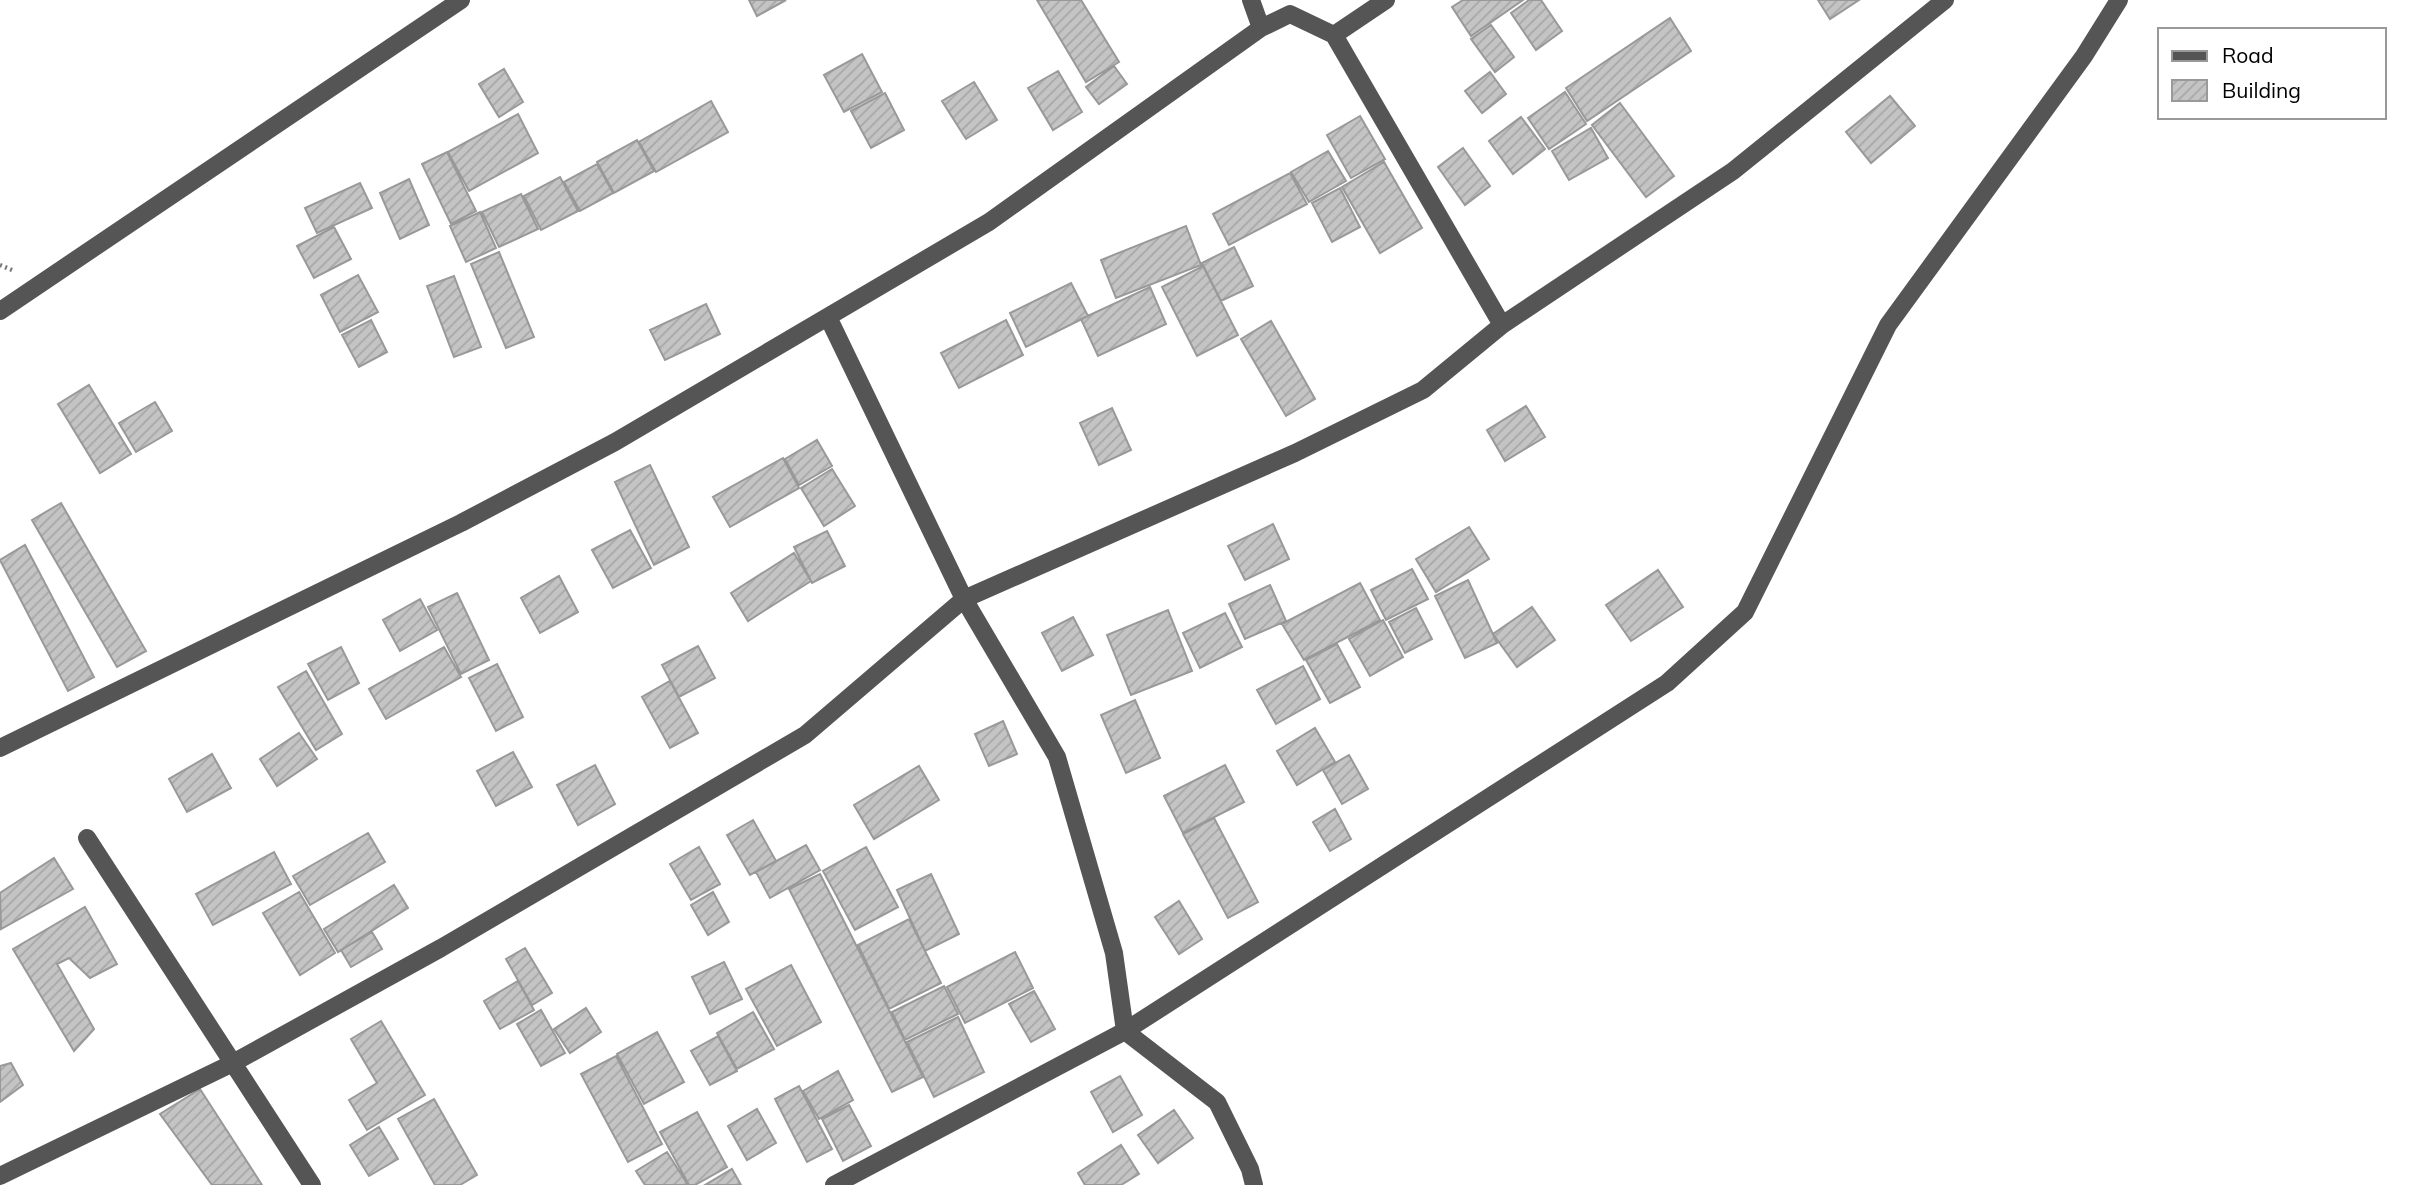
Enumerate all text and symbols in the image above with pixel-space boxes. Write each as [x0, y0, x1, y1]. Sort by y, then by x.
legend [2158, 28, 2386, 119]
text: Road [2222, 42, 2273, 68]
text: Building [2222, 77, 2301, 103]

